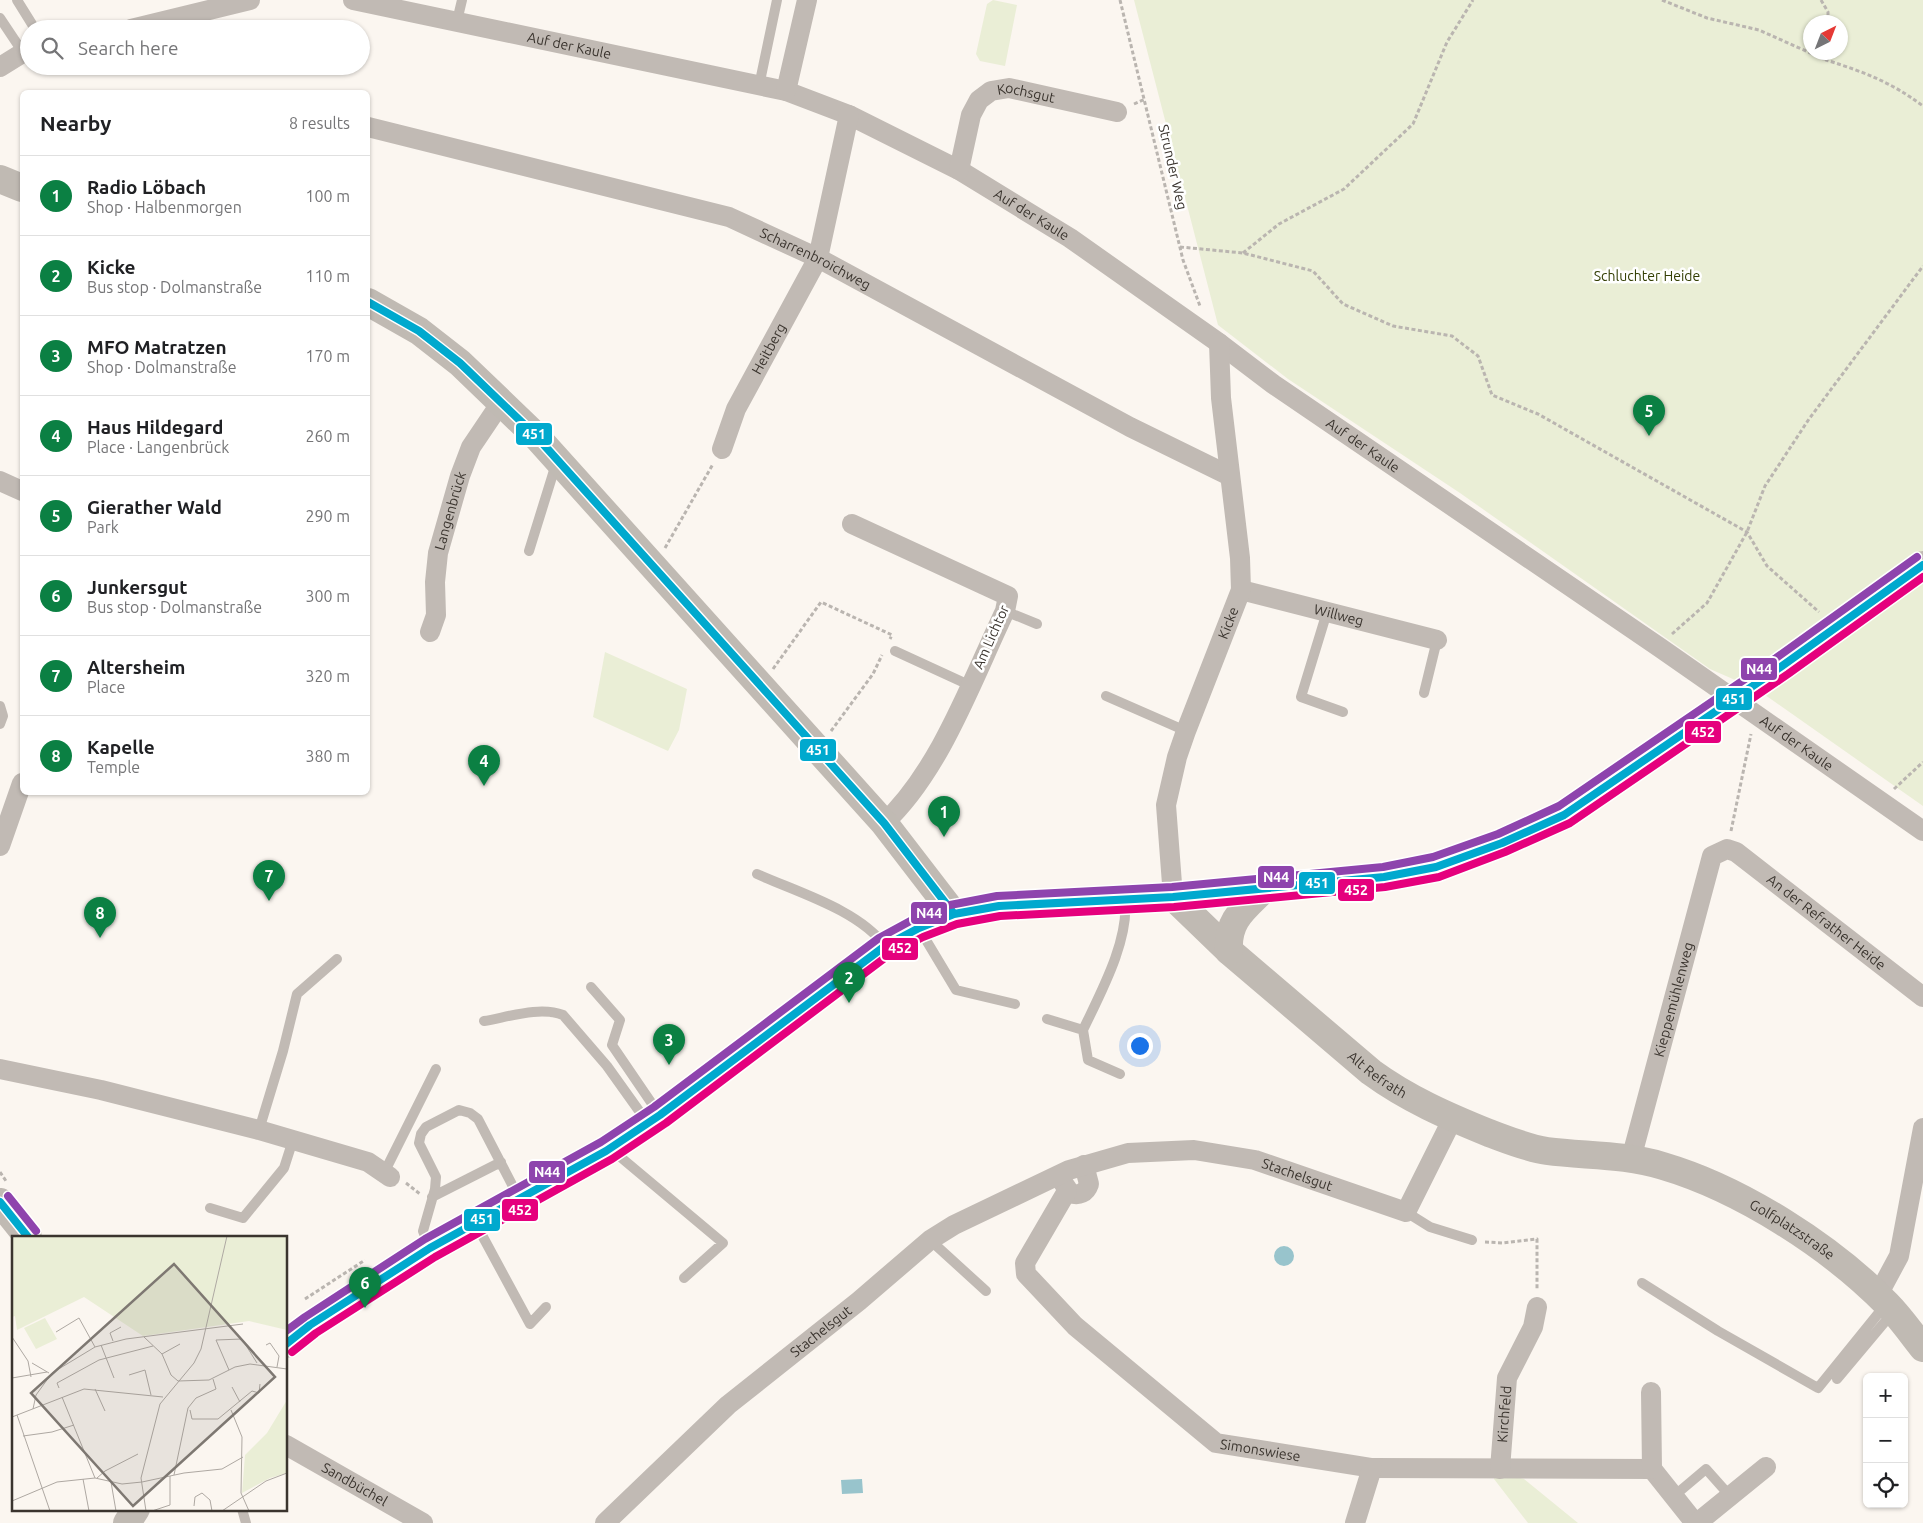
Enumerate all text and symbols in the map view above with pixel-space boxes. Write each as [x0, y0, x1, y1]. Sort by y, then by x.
north arrow [1803, 15, 1848, 60]
search box [20, 20, 370, 75]
street label: Auf der Kaule [526, 29, 613, 62]
icon: search [38, 34, 66, 62]
text: Search here [78, 37, 178, 59]
street label: Kochsgut [996, 79, 1057, 106]
text: Nearby [40, 111, 111, 135]
text: 8 results [289, 114, 350, 132]
street label: Strunder Weg [1155, 123, 1191, 211]
text: Radio Löbach [87, 176, 206, 198]
street label: Auf der Kaule [991, 185, 1072, 244]
text: 1 [51, 187, 61, 205]
text: 100 m [305, 187, 350, 205]
text: Shop · Halbenmorgen [87, 198, 242, 216]
street label: Scharrenbroichweg [758, 224, 874, 293]
text: Kicke [87, 256, 136, 278]
text: 2 [51, 267, 61, 285]
text: 110 m [305, 267, 350, 285]
park label: Schluchter Heide [1594, 268, 1700, 284]
text: Bus stop · Dolmanstraße [87, 278, 262, 296]
street label: Heitberg [748, 320, 789, 377]
text: MFO Matratzen [87, 336, 227, 358]
text: 3 [51, 347, 61, 365]
text: 170 m [305, 347, 350, 365]
text: Shop · Dolmanstraße [87, 358, 237, 376]
pin: 5 [1633, 395, 1665, 436]
street label: Auf der Kaule [1323, 415, 1403, 476]
text: Haus Hildegard [87, 416, 223, 438]
line badge: 451 [515, 422, 553, 446]
text: 451 [522, 426, 546, 442]
text: 4 [51, 427, 61, 445]
text: 260 m [305, 427, 350, 445]
text: Place · Langenbrück [87, 438, 229, 456]
street label: Langenbrück [431, 469, 469, 552]
text: Gierather Wald [87, 496, 222, 518]
text: 5 [51, 507, 61, 525]
text: 290 m [305, 507, 350, 525]
text: Park [87, 518, 119, 536]
text: Junkersgut [87, 576, 187, 598]
text: 6 [51, 587, 61, 605]
text: 300 m [305, 587, 350, 605]
text: Bus stop · Dolmanstraße [87, 598, 262, 616]
street label: Willweg [1312, 601, 1365, 629]
street label: Am Lichtor [970, 602, 1012, 671]
street label: Kicke [1215, 605, 1242, 641]
text: Altersheim [87, 656, 185, 678]
line badge: N44 [1740, 657, 1778, 681]
text: N44 [1746, 661, 1772, 677]
text: 7 [51, 667, 61, 685]
text: 320 m [305, 667, 350, 685]
text: Place [87, 678, 125, 696]
line badge: 451 [1715, 687, 1753, 711]
text: 451 [1722, 691, 1746, 707]
street label: Auf der Kaule [1757, 712, 1836, 774]
line badge: 452 [1684, 720, 1722, 744]
text: 452 [1691, 724, 1715, 740]
text: Kapelle [87, 736, 155, 758]
line badge: 451 [799, 738, 837, 762]
text: 451 [806, 742, 830, 758]
pin: 4 [468, 745, 500, 786]
text: 8 [51, 747, 61, 765]
text: 380 m [305, 747, 350, 765]
text: Temple [87, 758, 140, 776]
pin: 1 [928, 796, 960, 837]
pin: 7 [253, 860, 285, 901]
line badge: N44 [1257, 865, 1295, 889]
text: N44 [1263, 869, 1289, 885]
line badge: 451 [1298, 871, 1336, 895]
street label: An der Refrather Heide [1764, 871, 1889, 973]
text: 451 [1305, 875, 1329, 891]
line badge: 452 [1337, 878, 1375, 902]
text: 452 [1344, 882, 1368, 898]
pin: 8 [84, 897, 116, 938]
line badge: N44 [910, 901, 948, 925]
text: N44 [916, 905, 942, 921]
line badge: 452 [881, 937, 919, 961]
text: 452 [888, 940, 912, 956]
street label: Kieppemühlenweg [1651, 940, 1697, 1059]
pin: 2 [833, 962, 865, 1003]
pin: 3 [653, 1024, 685, 1065]
your location [1127, 1033, 1153, 1059]
street label: Alt Refrath [1344, 1048, 1410, 1101]
street label: Stachelsgut [1260, 1155, 1335, 1194]
line badge: N44 [528, 1160, 566, 1184]
text: N44 [534, 1164, 560, 1180]
street label: Golfplatzstraße [1747, 1196, 1838, 1263]
line badge: 452 [501, 1198, 539, 1222]
text: 452 [508, 1202, 532, 1218]
line badge: 451 [463, 1208, 501, 1232]
text: 451 [470, 1211, 494, 1227]
inset map [12, 1236, 288, 1510]
pin: 6 [349, 1267, 381, 1308]
street label: Stachelsgut [787, 1302, 855, 1360]
map controls [1863, 1373, 1908, 1508]
button: + [1863, 1373, 1908, 1418]
street label: Kirchfeld [1494, 1385, 1514, 1443]
button: − [1863, 1418, 1908, 1463]
street label: Simonswiese [1219, 1436, 1302, 1464]
street label: Sandbüchel [319, 1459, 391, 1509]
button: locate [1863, 1463, 1908, 1508]

